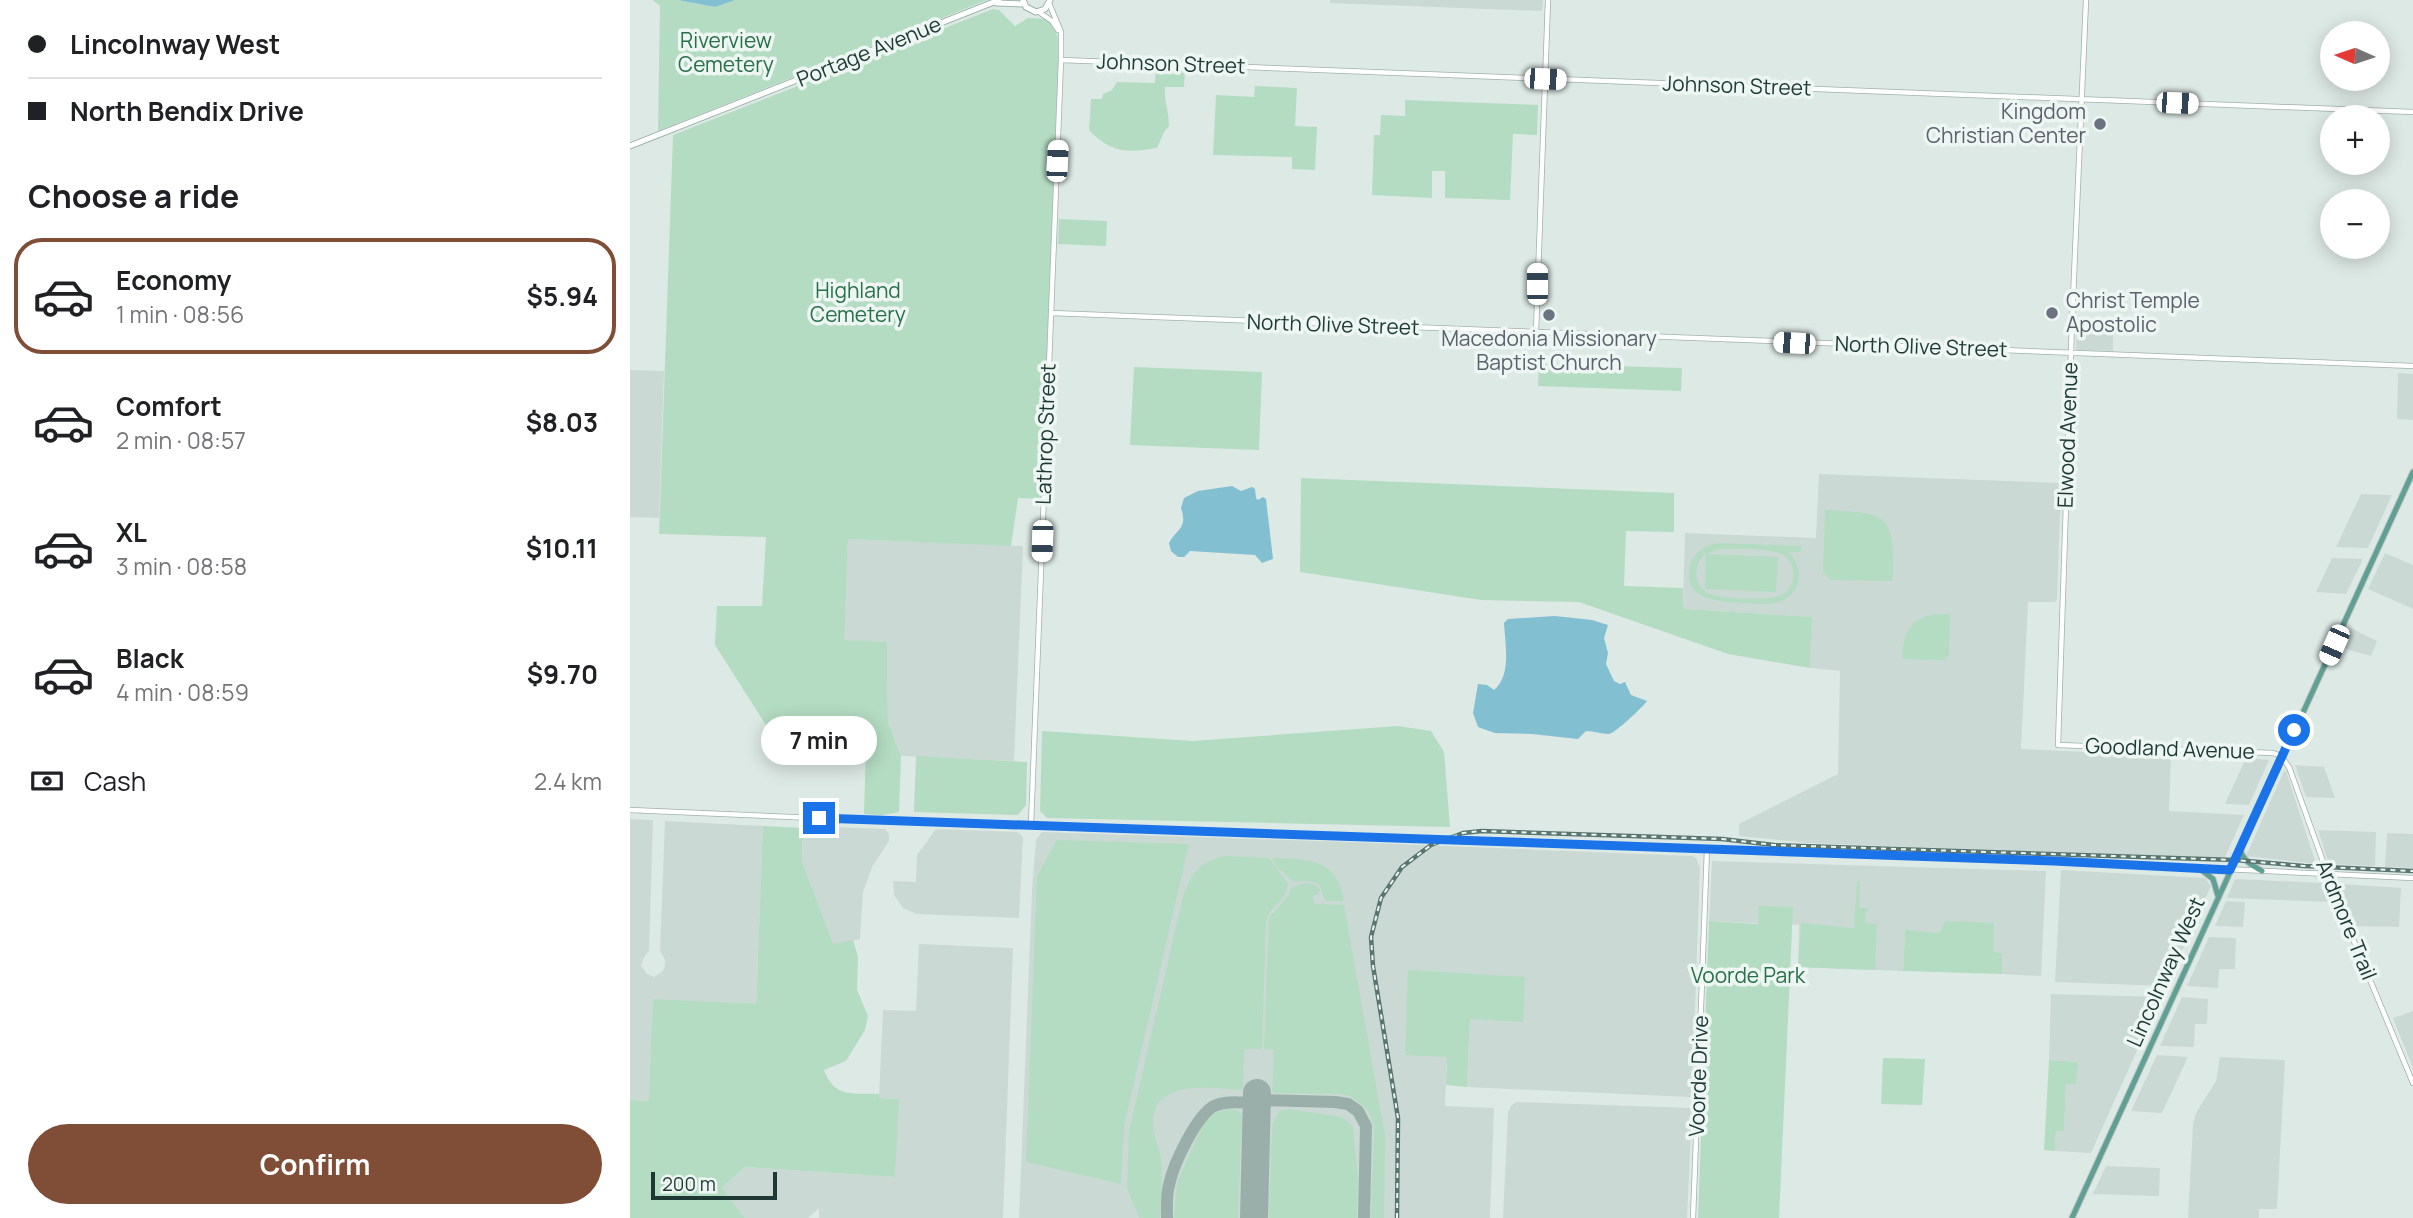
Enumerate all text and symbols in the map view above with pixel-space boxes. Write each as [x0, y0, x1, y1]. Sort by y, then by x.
street label: Portage Avenue [792, 9, 945, 93]
north arrow [2320, 21, 2390, 91]
map controls [2320, 21, 2390, 259]
text: Lincolnway West [70, 26, 280, 62]
park label: Riverview Cemetery [678, 26, 774, 78]
street label: Johnson Street [1096, 46, 1246, 80]
car [1524, 68, 1567, 90]
street label: Johnson Street [1662, 68, 1812, 102]
car [2156, 92, 2199, 114]
text: North Bendix Drive [70, 93, 304, 129]
place label: Kingdom Christian Center [1926, 97, 2086, 149]
button: + [2320, 105, 2390, 175]
marker: Kingdom Christian Center [2092, 116, 2108, 132]
car [1046, 139, 1069, 183]
text: Choose a ride [28, 174, 239, 218]
button: − [2320, 189, 2390, 259]
text: Economy [116, 262, 231, 298]
car [1527, 263, 1548, 305]
icon: car [32, 265, 95, 328]
park label: Highland Cemetery [810, 276, 906, 328]
text: $5.94 [527, 278, 598, 314]
place label: Christ Temple Apostolic [2066, 286, 2200, 338]
text: 1 min · 08:56 [116, 298, 244, 330]
marker: Christ Temple Apostolic [2044, 305, 2060, 321]
street label: North Olive Street [1246, 307, 1420, 341]
marker: Macedonia Missionary Baptist Church [1541, 307, 1557, 323]
place label: Macedonia Missionary Baptist Church [1441, 324, 1657, 376]
street label: North Olive Street [1834, 329, 2008, 363]
car [1773, 331, 1816, 355]
street label: Elwood Avenue [2050, 362, 2084, 508]
street label: Lathrop Street [1029, 363, 1061, 505]
text: Comfort [116, 388, 222, 424]
icon: car [32, 391, 95, 454]
text: $8.03 [526, 404, 598, 440]
text: 2 min · 08:57 [116, 424, 246, 456]
text: XL [116, 514, 147, 550]
icon: car [32, 517, 95, 580]
car [1031, 520, 1054, 562]
text: $10.11 [526, 530, 598, 566]
text: 3 min · 08:58 [116, 550, 247, 582]
car [2316, 622, 2353, 668]
text: Black [116, 640, 184, 676]
icon: car [32, 643, 95, 706]
text: $9.70 [527, 656, 598, 692]
text: 4 min · 08:59 [116, 676, 249, 708]
route start [2278, 714, 2310, 746]
callout: 7 min [761, 716, 877, 766]
text: 7 min [790, 724, 848, 756]
street label: Goodland Avenue [2085, 731, 2255, 765]
icon: cash [28, 762, 66, 800]
text: Cash [84, 763, 146, 799]
text: 2.4 km [534, 765, 602, 797]
route end [803, 802, 835, 834]
street label: Ardmore Trail [2310, 855, 2384, 984]
street label: Lincolnway West [2120, 892, 2211, 1051]
park label: Voorde Park [1691, 961, 1806, 989]
street label: Voorde Drive [1682, 1015, 1714, 1137]
button: Confirm [28, 1124, 602, 1204]
scale bar [651, 1169, 777, 1201]
text: 200 m [662, 1171, 716, 1197]

